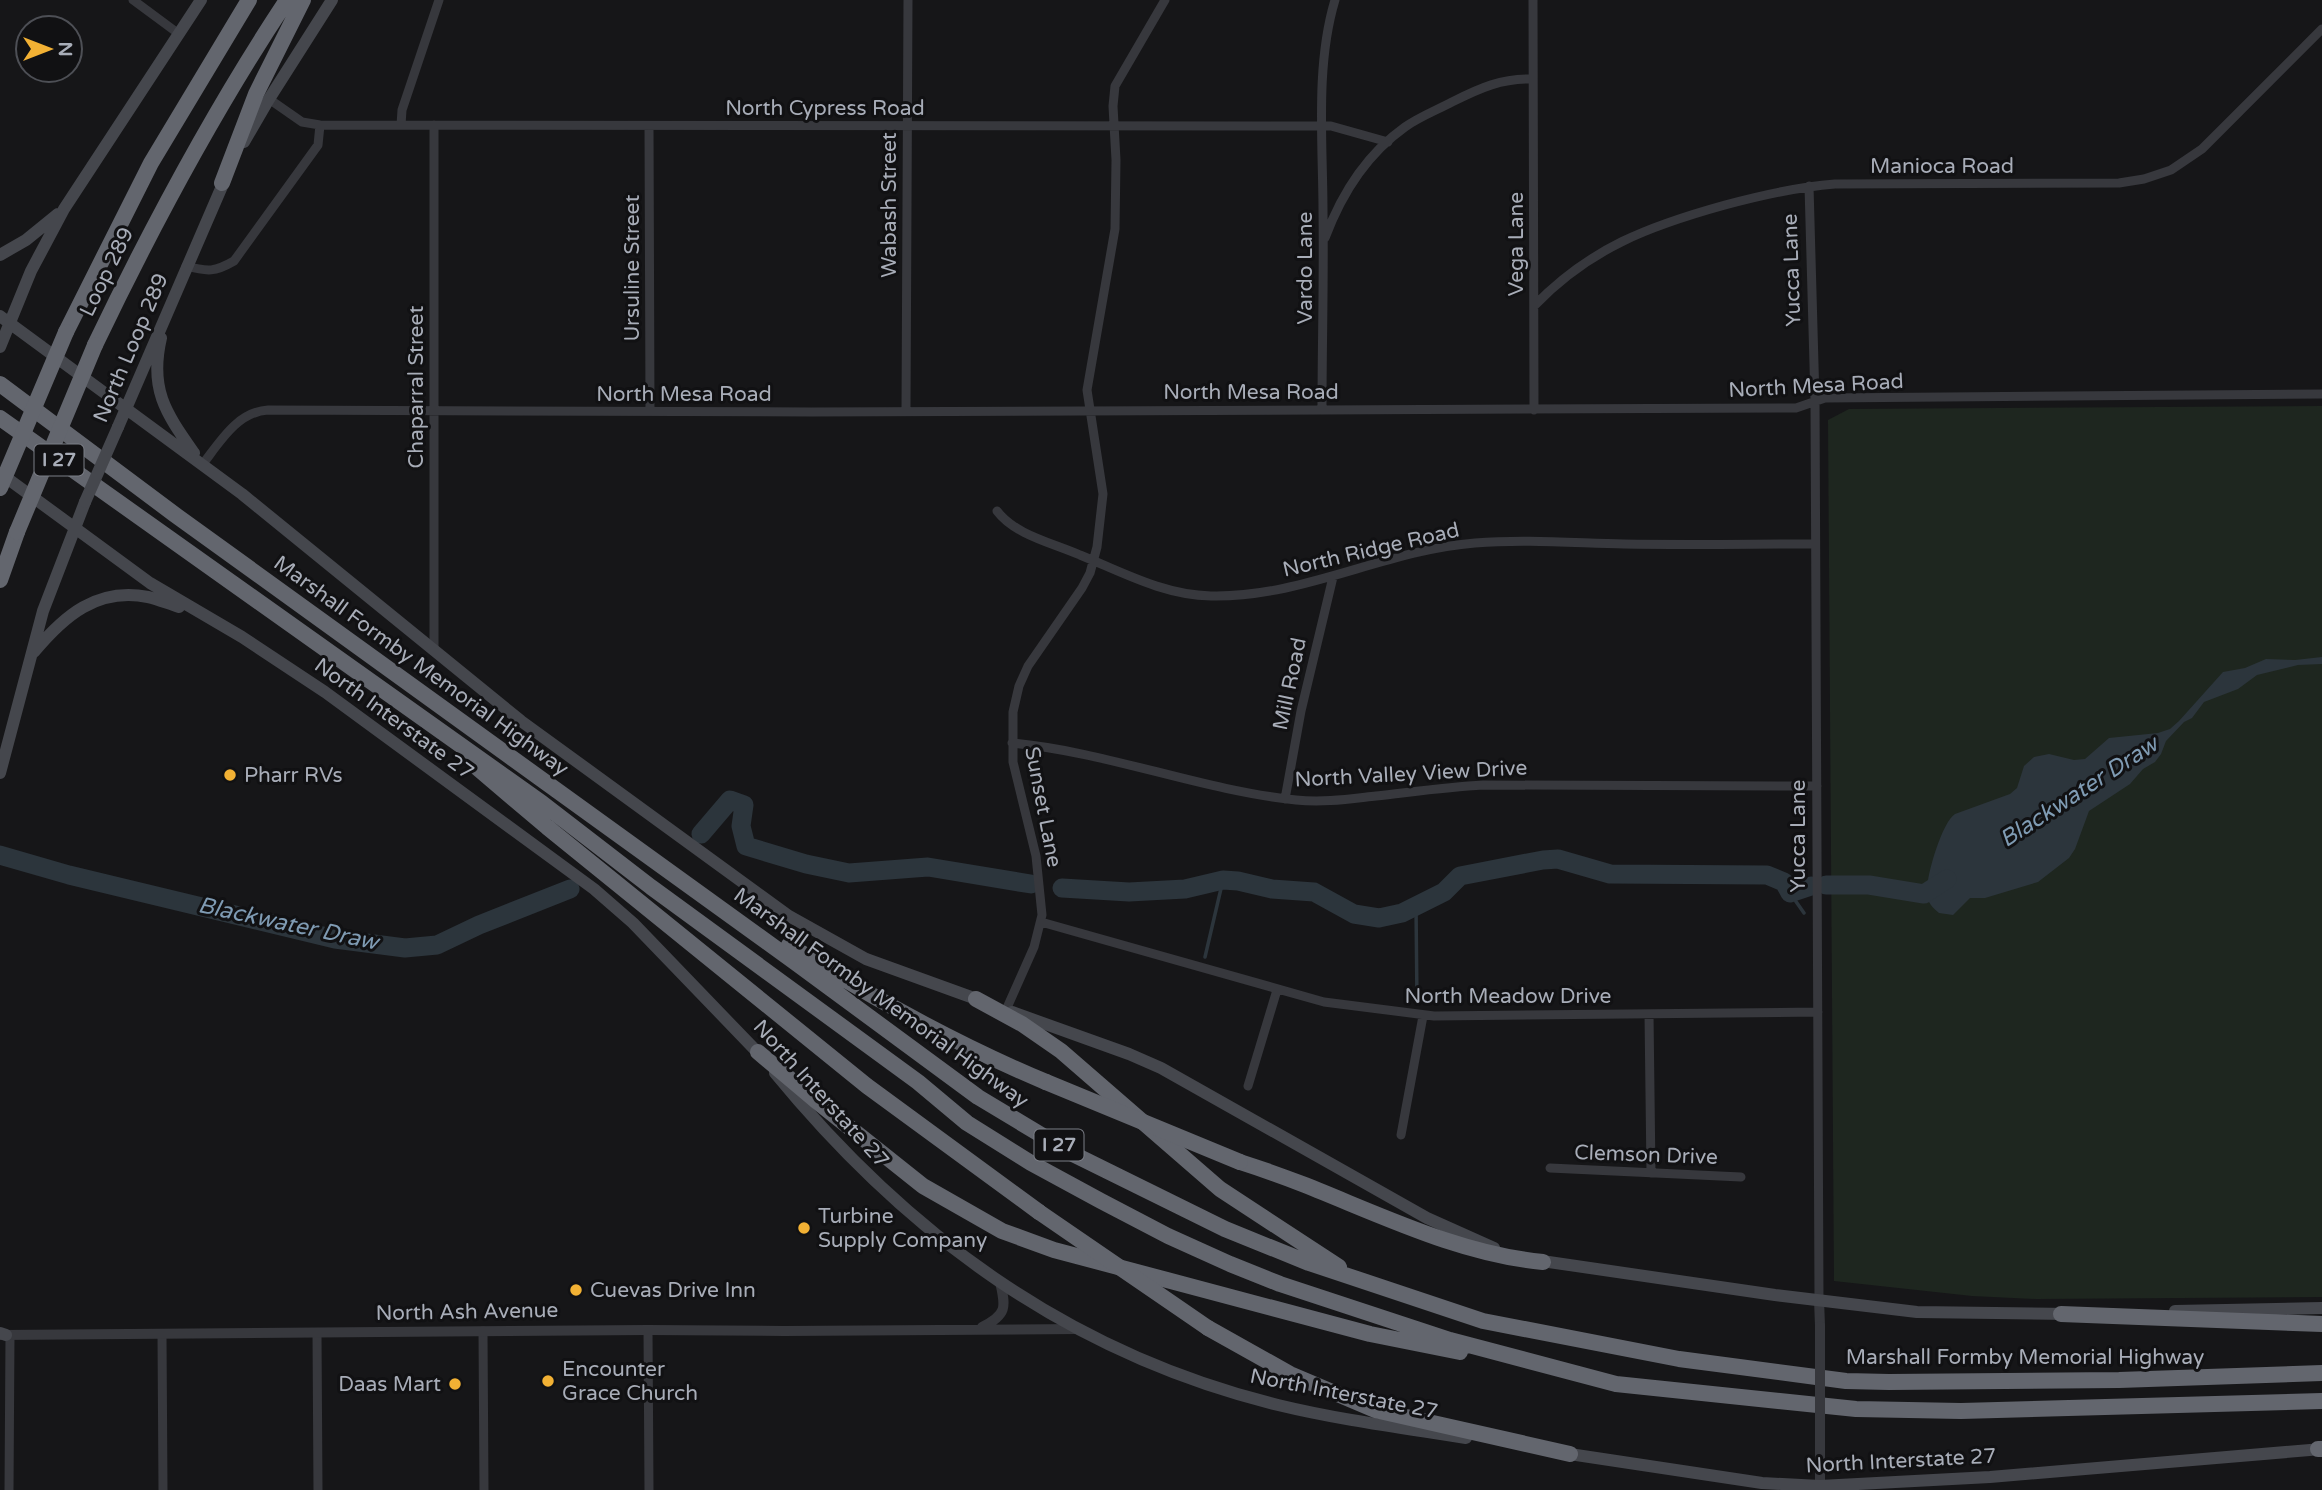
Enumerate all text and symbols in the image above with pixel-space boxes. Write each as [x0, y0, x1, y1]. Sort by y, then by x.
north arrow [14, 14, 84, 84]
text: N [54, 41, 76, 57]
street label: North Cypress Road [725, 96, 925, 121]
street label: Wabash Street [877, 132, 902, 278]
street label: Manioca Road [1870, 154, 2014, 179]
street label: Vega Lane [1504, 192, 1529, 296]
street label: Ursuline Street [620, 194, 645, 342]
street label: Vardo Lane [1293, 211, 1318, 325]
street label: Yucca Lane [1778, 213, 1806, 327]
street label: Loop 289 [75, 223, 139, 321]
street label: North Loop 289 [88, 270, 174, 426]
street label: Chaparral Street [404, 306, 429, 468]
street label: North Mesa Road [1728, 369, 1904, 403]
street label: North Mesa Road [1163, 380, 1339, 405]
street label: North Mesa Road [596, 382, 772, 407]
road number: I 27 [34, 444, 84, 475]
street label: North Ridge Road [1280, 518, 1462, 582]
street label: Marshall Formby Memorial Highway [269, 551, 573, 781]
street label: Mill Road [1268, 635, 1312, 733]
street label: North Interstate 27 [309, 653, 479, 785]
water label: Blackwater Draw [1995, 729, 2166, 854]
street label: Sunset Lane [1019, 745, 1067, 870]
street label: North Valley View Drive [1294, 755, 1528, 793]
place label: Pharr RVs [244, 763, 343, 788]
marker: Pharr RVs [222, 767, 238, 783]
street label: Yucca Lane [1786, 779, 1811, 892]
street label: Marshall Formby Memorial Highway [729, 883, 1033, 1113]
water label: Blackwater Draw [195, 891, 383, 957]
street label: North Meadow Drive [1404, 984, 1612, 1009]
street label: North Interstate 27 [748, 1015, 894, 1173]
road number: I 27 [1034, 1130, 1084, 1161]
street label: Clemson Drive [1574, 1140, 1718, 1170]
place label: Turbine Supply Company [818, 1204, 987, 1253]
marker: Turbine Supply Company [796, 1220, 812, 1236]
place label: Cuevas Drive Inn [590, 1278, 756, 1303]
marker: Cuevas Drive Inn [568, 1282, 584, 1298]
street label: North Ash Avenue [375, 1298, 559, 1326]
street label: Marshall Formby Memorial Highway [1846, 1345, 2204, 1370]
place label: Encounter Grace Church [562, 1357, 698, 1406]
street label: North Interstate 27 [1248, 1364, 1440, 1424]
place label: Daas Mart [338, 1372, 441, 1397]
marker: Encounter Grace Church [540, 1373, 556, 1389]
marker: Daas Mart [447, 1376, 463, 1392]
street label: North Interstate 27 [1805, 1444, 1997, 1478]

